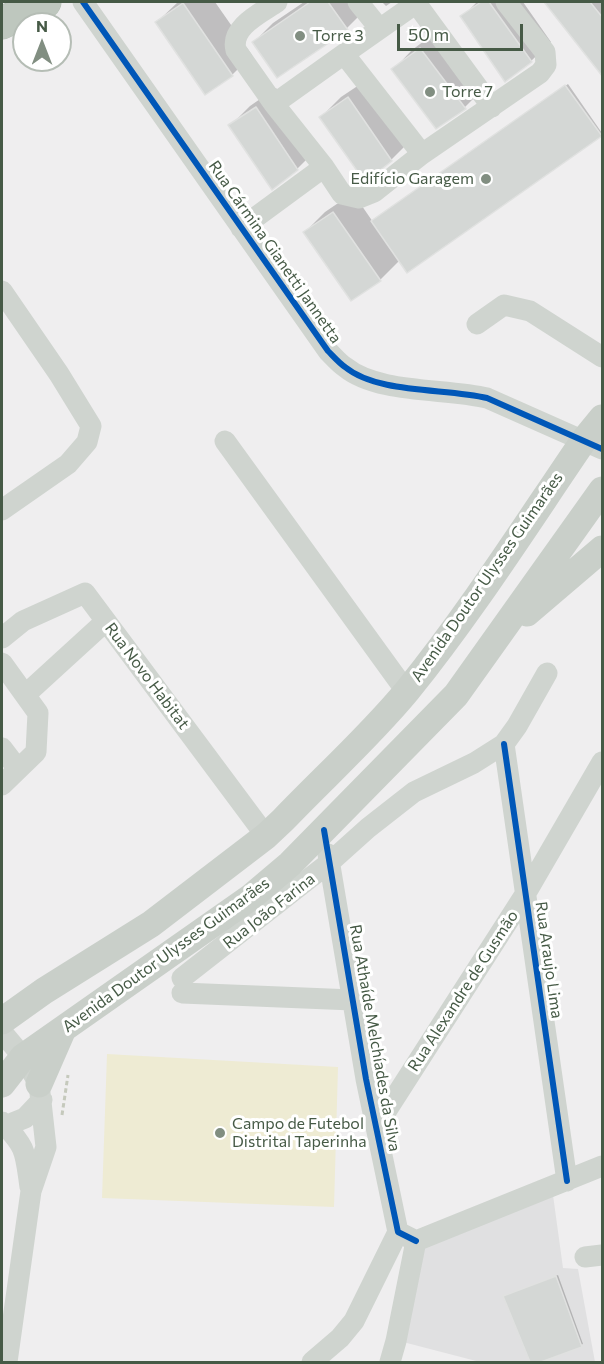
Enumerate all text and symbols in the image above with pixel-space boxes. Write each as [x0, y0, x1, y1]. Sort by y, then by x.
north arrow [12, 12, 72, 72]
scale bar [400, 12, 526, 50]
text: N [36, 16, 48, 35]
text: 50 m [408, 23, 449, 45]
place label: Torre 3 [312, 26, 364, 46]
marker: Torre 3 [293, 29, 307, 43]
place label: Torre 7 [442, 82, 493, 102]
marker: Torre 7 [423, 85, 437, 99]
street label: Rua Cármina Gianetti Jannetta [204, 157, 346, 347]
place label: Edifício Garagem [350, 169, 474, 189]
marker: Edifício Garagem [479, 172, 493, 186]
street label: Avenida Doutor Ulysses Guimarães [407, 469, 567, 685]
street label: Rua Novo Habitat [101, 619, 193, 733]
street label: Rua João Farina [219, 869, 319, 953]
street label: Avenida Doutor Ulysses Guimarães [59, 873, 273, 1037]
street label: Rua Araujo Lima [531, 900, 567, 1020]
street label: Rua Alexandre de Gusmão [404, 907, 522, 1075]
street label: Rua Athaíde Melchíades da Silva [346, 923, 404, 1153]
place label: Campo de Futebol Distrital Taperinha [232, 1114, 367, 1152]
marker: Campo de Futebol Distrital Taperinha [213, 1126, 227, 1140]

